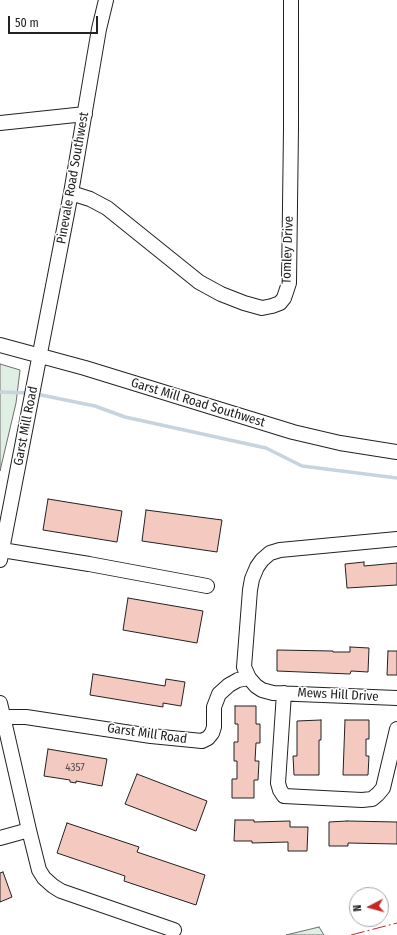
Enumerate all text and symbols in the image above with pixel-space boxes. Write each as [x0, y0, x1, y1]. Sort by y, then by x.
scale bar [10, 8, 100, 34]
text: 50 m [15, 16, 39, 30]
street label: Pinevale Road Southwest [54, 111, 92, 245]
street label: Tomley Drive [279, 216, 297, 284]
street label: Garst Mill Road Southwest [129, 375, 267, 431]
street label: Garst Mill Road [11, 385, 41, 467]
street label: Mews Hill Drive [297, 685, 379, 705]
street label: Garst Mill Road [106, 721, 188, 747]
house number: 4357 [65, 761, 85, 775]
north arrow [349, 887, 389, 927]
text: N [351, 904, 364, 912]

